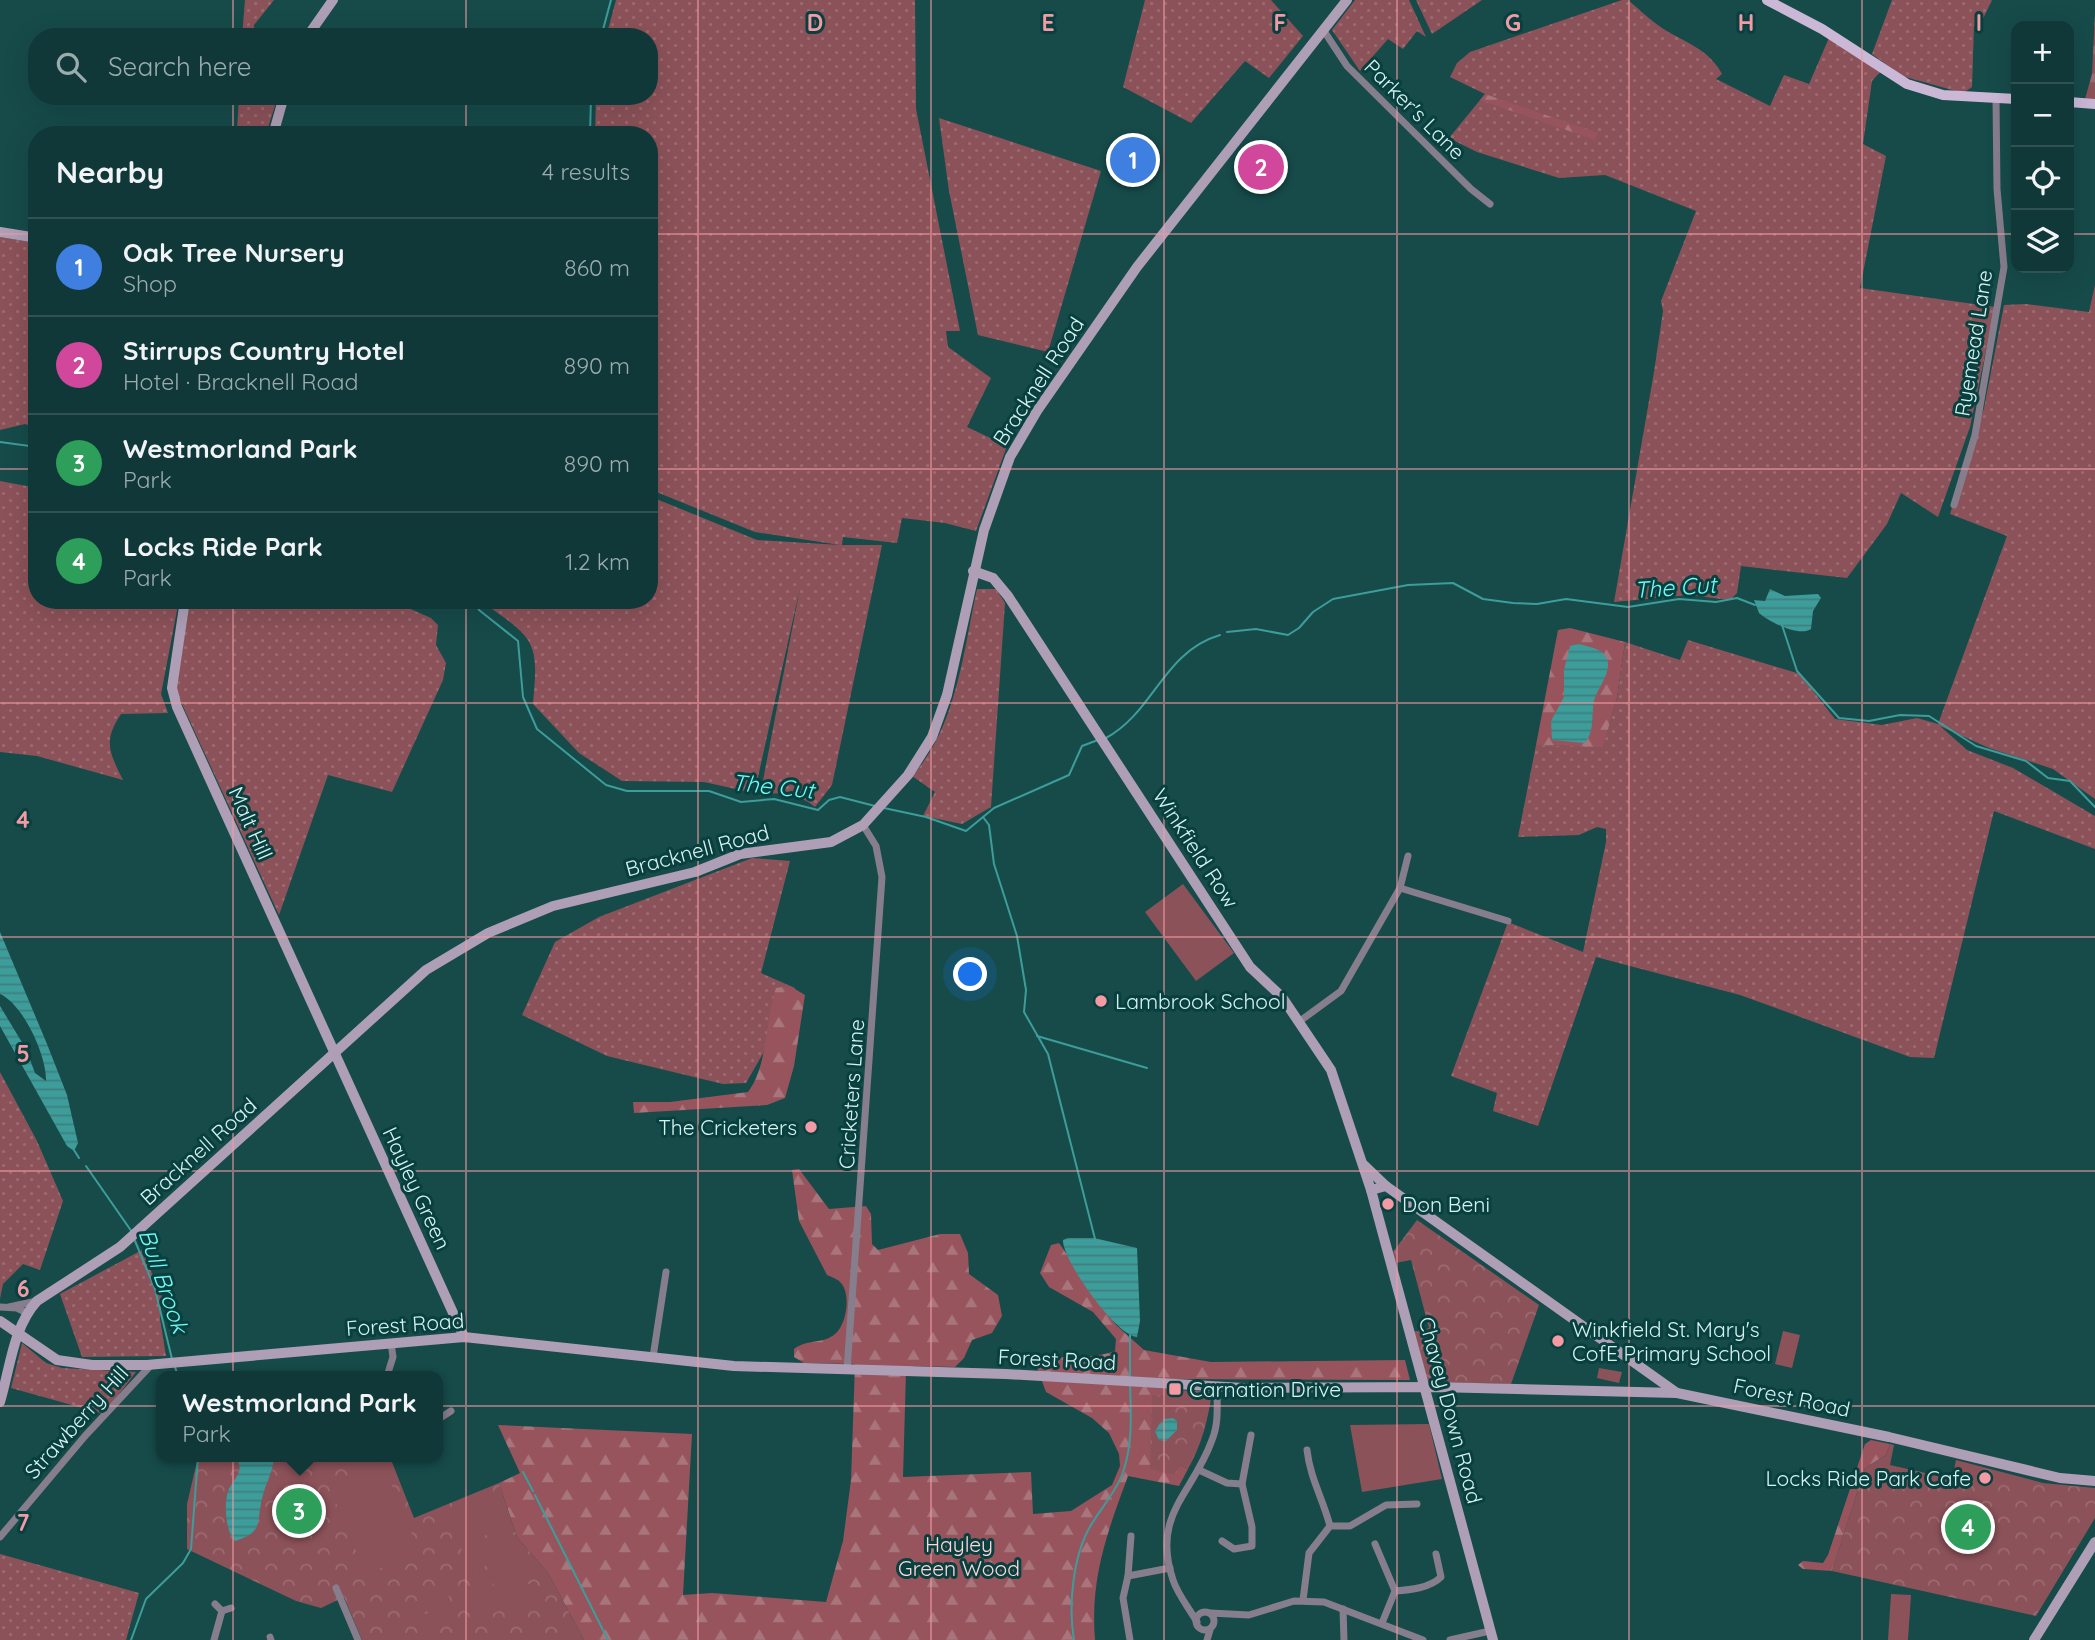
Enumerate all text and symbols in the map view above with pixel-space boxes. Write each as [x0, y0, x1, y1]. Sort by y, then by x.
text: D [807, 8, 823, 37]
text: E [1041, 8, 1055, 37]
text: F [1274, 8, 1286, 37]
text: G [1505, 8, 1521, 37]
text: H [1738, 8, 1754, 37]
text: I [1976, 8, 1982, 37]
map controls [2011, 21, 2074, 273]
button: + [2011, 21, 2074, 84]
search box [28, 28, 658, 105]
icon: search [52, 48, 90, 86]
text: Search here [108, 50, 252, 83]
street label: Parker's Lane [1359, 53, 1471, 165]
button: − [2011, 84, 2074, 147]
pin: 1 [1110, 134, 1156, 186]
pin: 2 [1238, 141, 1284, 193]
button: locate [2011, 147, 2074, 210]
text: Nearby [56, 153, 164, 191]
text: 4 results [542, 157, 630, 186]
button: layers [2011, 210, 2074, 273]
text: Oak Tree Nursery [123, 236, 345, 269]
text: 1 [75, 253, 83, 282]
text: 860 m [564, 253, 630, 282]
street label: Ryemead Lane [1949, 268, 1997, 418]
text: Shop [123, 269, 177, 298]
street label: Bracknell Road [987, 312, 1089, 450]
text: Stirrups Country Hotel [123, 334, 405, 367]
text: 2 [72, 351, 86, 380]
text: 890 m [564, 351, 630, 380]
text: Hotel · Bracknell Road [123, 367, 358, 396]
text: Westmorland Park [123, 432, 358, 465]
text: 3 [73, 449, 85, 478]
text: 890 m [564, 449, 630, 478]
text: Park [123, 465, 172, 494]
text: Locks Ride Park [123, 530, 323, 563]
text: 4 [72, 547, 86, 576]
text: 1.2 km [565, 547, 630, 576]
text: Park [123, 563, 172, 592]
water label: The Cut [1633, 570, 1719, 604]
water label: The Cut [731, 767, 818, 805]
street label: Malt Hill [223, 783, 279, 863]
street label: Winkfield Row [1148, 783, 1244, 913]
text: 4 [16, 805, 30, 834]
street label: Bracknell Road [622, 818, 772, 882]
your location [953, 957, 987, 991]
place label: Lambrook School [1115, 988, 1286, 1014]
marker: Lambrook School [1093, 993, 1109, 1009]
street label: Cricketers Lane [833, 1018, 869, 1170]
text: 5 [16, 1039, 30, 1068]
street label: Bracknell Road [134, 1092, 262, 1210]
place label: The Cricketers [658, 1114, 797, 1140]
marker: The Cricketers [803, 1119, 819, 1135]
street label: Hayley Green [377, 1123, 457, 1253]
place label: Don Beni [1402, 1191, 1490, 1217]
marker: Don Beni [1380, 1196, 1396, 1212]
water label: Bull Brook [133, 1225, 196, 1339]
text: 6 [17, 1274, 29, 1303]
street label: Forest Road [345, 1307, 465, 1341]
street label: Chavey Down Road [1414, 1314, 1488, 1506]
place label: Winkfield St. Mary's CofE Primary School [1572, 1316, 1771, 1366]
marker: Winkfield St. Mary's CofE Primary School [1550, 1333, 1566, 1349]
street label: Forest Road [997, 1343, 1117, 1375]
street label: Strawberry Hill [19, 1360, 133, 1484]
popup [156, 1371, 443, 1462]
street label: Forest Road [1731, 1372, 1853, 1422]
place label: Carnation Drive [1189, 1376, 1341, 1402]
marker: Carnation Drive [1167, 1381, 1183, 1397]
text: Westmorland Park [182, 1386, 417, 1419]
text: Park [182, 1419, 231, 1448]
place label: Locks Ride Park Cafe [1765, 1465, 1971, 1491]
marker: Locks Ride Park Cafe [1977, 1470, 1993, 1486]
pin: 3 [276, 1485, 322, 1537]
pin: 4 [1945, 1501, 1991, 1553]
text: 7 [17, 1508, 30, 1537]
park label: Hayley Green Wood [898, 1531, 1020, 1581]

